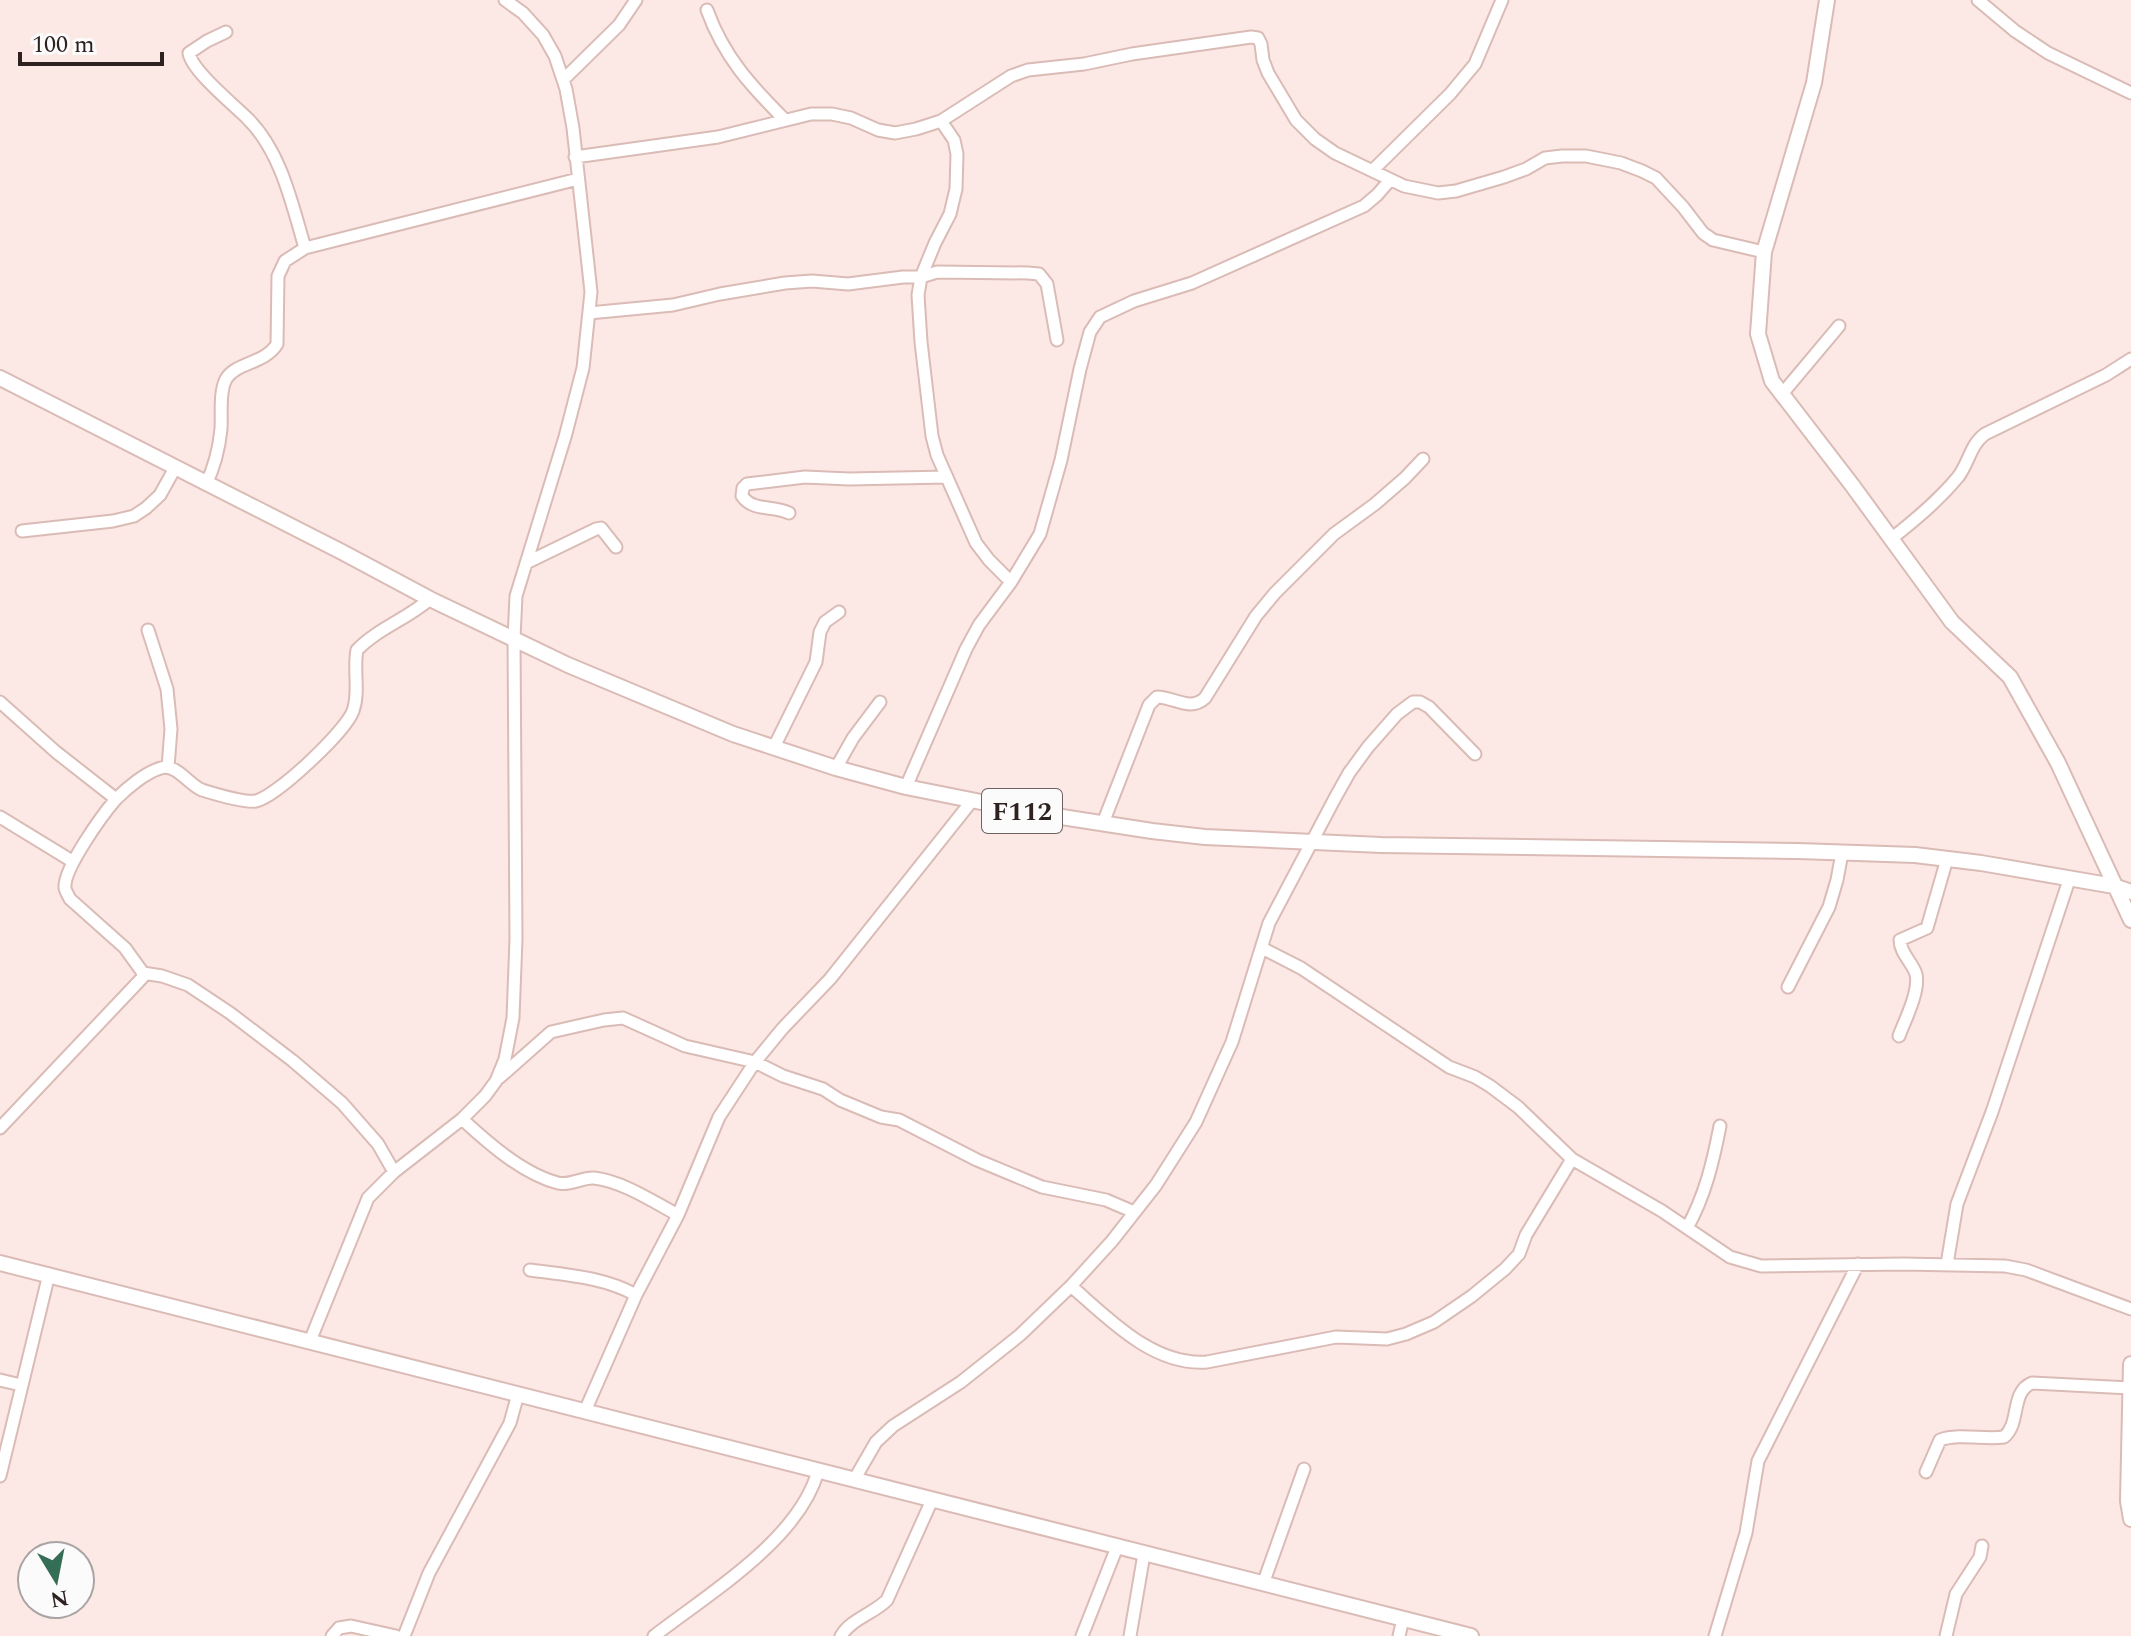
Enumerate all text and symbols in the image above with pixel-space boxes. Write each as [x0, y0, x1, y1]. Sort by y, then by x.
scale bar [20, 16, 162, 66]
text: 100 m [32, 27, 95, 63]
road number: F112 [982, 789, 1062, 833]
north arrow [16, 1540, 96, 1620]
text: N [47, 1580, 71, 1616]

